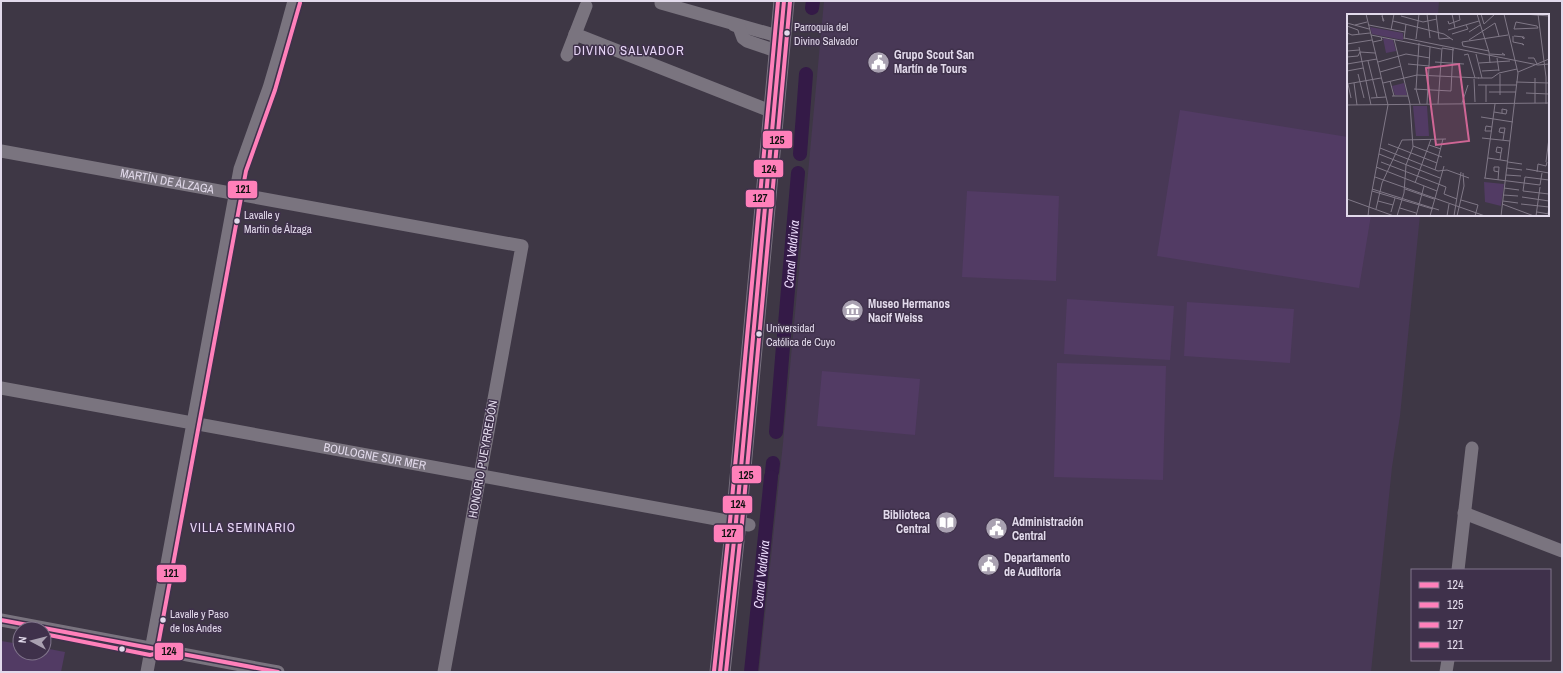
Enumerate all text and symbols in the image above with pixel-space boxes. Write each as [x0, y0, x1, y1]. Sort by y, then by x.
inset map [1347, 14, 1549, 216]
place label: Parroquia del Divino Salvador [794, 20, 858, 48]
marker: Parroquia del Divino Salvador [782, 28, 792, 38]
district label: DIVINO SALVADOR [573, 42, 685, 59]
place label: Grupo Scout San Martín de Tours [894, 47, 974, 77]
public building icon: Grupo Scout San Martín de Tours [866, 49, 892, 75]
line badge: 125 [762, 130, 793, 149]
text: 125 [769, 133, 785, 147]
line badge: 124 [753, 159, 784, 178]
text: 124 [761, 162, 777, 176]
street label: MARTÍN DE ÁLZAGA [119, 165, 216, 198]
line badge: 121 [227, 180, 258, 199]
text: 121 [235, 182, 251, 196]
line badge: 127 [745, 189, 775, 208]
text: 127 [752, 191, 768, 205]
place label: Lavalle y Martín de Álzaga [244, 208, 312, 236]
marker: Lavalle y Martín de Álzaga [232, 216, 242, 226]
water label: Canal Valdivia [780, 219, 803, 289]
place label: Museo Hermanos Nacif Weiss [868, 296, 951, 326]
museum icon: Museo Hermanos Nacif Weiss [839, 298, 865, 324]
place label: Universidad Católica de Cuyo [766, 321, 835, 349]
marker: Universidad Católica de Cuyo [754, 329, 764, 339]
street label: HONORIO PUEYRREDÓN [465, 399, 501, 519]
street label: BOULOGNE SUR MER [322, 439, 427, 474]
line badge: 125 [731, 465, 762, 484]
text: 125 [738, 468, 754, 482]
line badge: 124 [722, 495, 753, 514]
text: 124 [730, 497, 746, 511]
place label: Biblioteca Central [883, 507, 931, 537]
library icon: Biblioteca Central [933, 509, 959, 535]
place label: Administración Central [1012, 514, 1084, 544]
public building icon: Administración Central [983, 516, 1009, 542]
district label: VILLA SEMINARIO [190, 519, 296, 536]
line badge: 127 [713, 524, 744, 543]
text: 127 [721, 526, 737, 540]
water label: Canal Valdivia [750, 540, 773, 609]
place label: Departamento de Auditoría [1004, 550, 1070, 580]
public building icon: Departamento de Auditoría [975, 552, 1001, 578]
line badge: 121 [156, 564, 187, 583]
text: 121 [163, 566, 179, 580]
legend [1411, 569, 1551, 661]
text: 124 [1447, 577, 1464, 593]
text: 125 [1447, 597, 1464, 613]
place label: Lavalle y Paso de los Andes [170, 607, 229, 635]
marker: Lavalle y Paso de los Andes [158, 615, 168, 625]
text: 127 [1447, 617, 1464, 633]
north arrow [12, 621, 52, 661]
text: N [15, 636, 29, 644]
text: 121 [1447, 637, 1464, 653]
line badge: 124 [154, 642, 184, 661]
unlabelled marker [117, 644, 127, 654]
text: 124 [161, 644, 177, 658]

